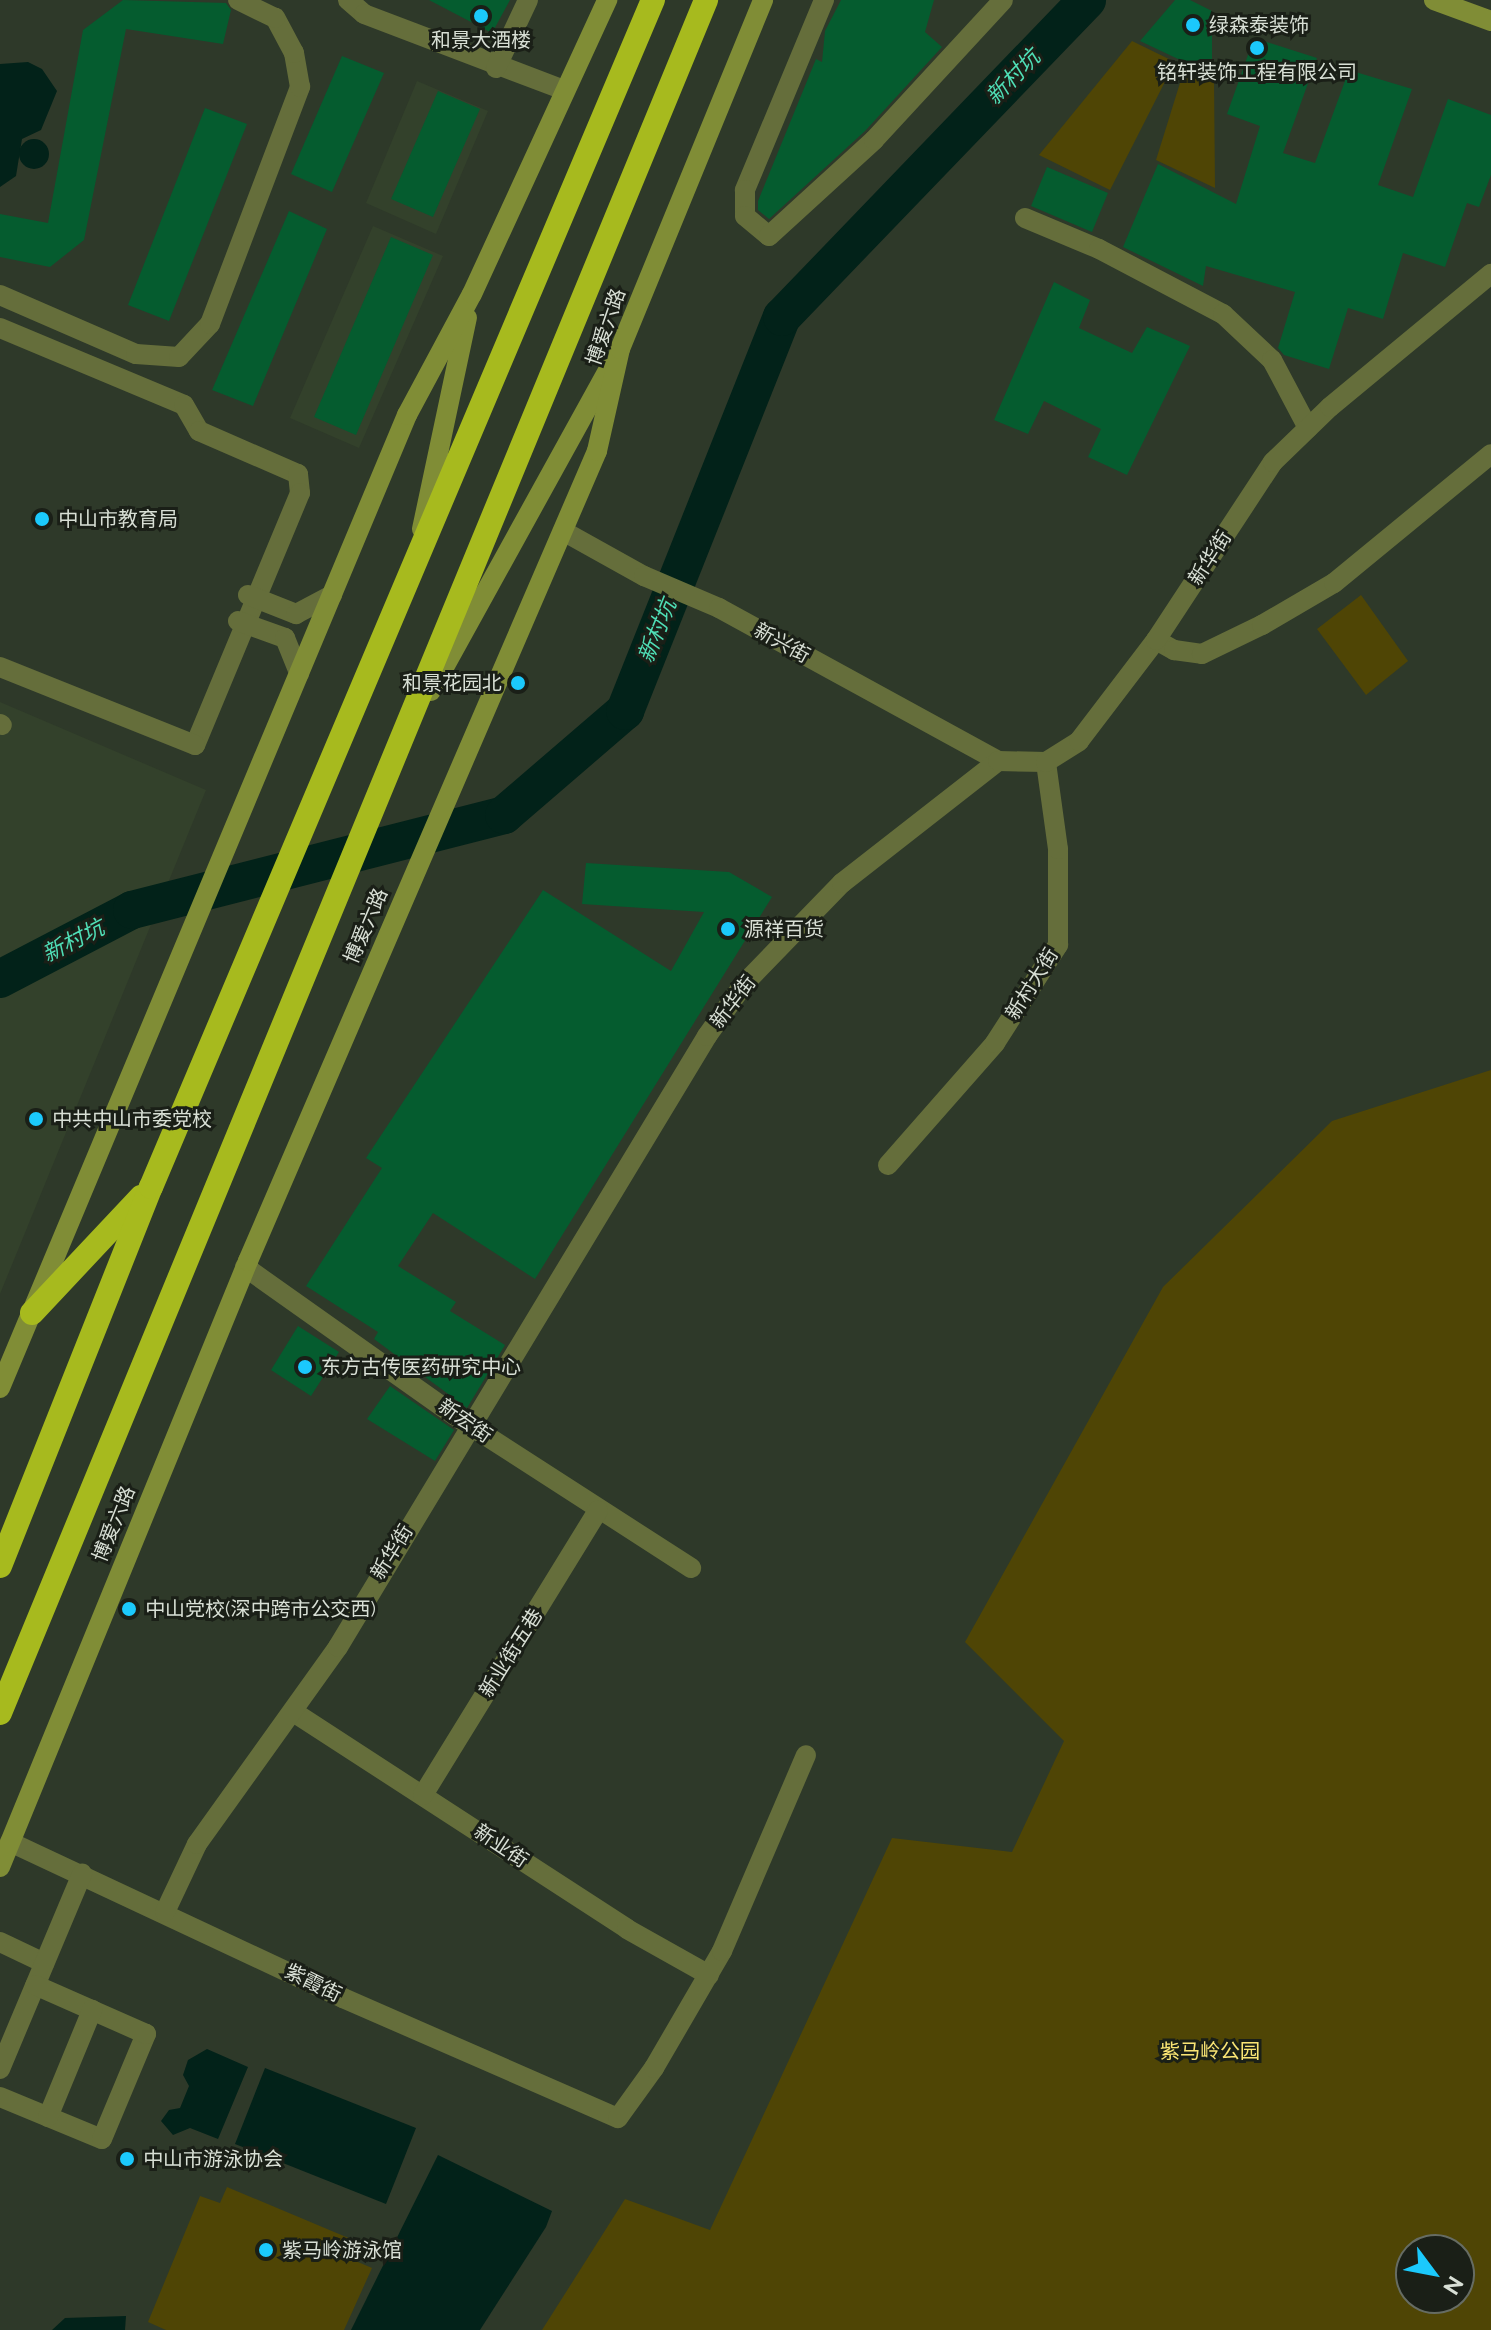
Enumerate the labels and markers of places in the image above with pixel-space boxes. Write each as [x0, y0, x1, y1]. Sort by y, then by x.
marker: 和景大酒楼 [472, 7, 490, 25]
place label: 绿森泰装饰 [1209, 13, 1309, 37]
marker: 绿森泰装饰 [1184, 16, 1202, 34]
place label: 和景大酒楼 [431, 28, 531, 52]
marker: 铭轩装饰工程有限公司 [1248, 39, 1266, 57]
place label: 铭轩装饰工程有限公司 [1157, 60, 1357, 84]
place label: 中山市教育局 [58, 507, 178, 531]
marker: 中山市教育局 [33, 510, 51, 528]
place label: 和景花园北 [402, 671, 502, 695]
marker: 和景花园北 [509, 674, 527, 692]
place label: 源祥百货 [744, 917, 824, 941]
marker: 源祥百货 [719, 920, 737, 938]
place label: 中共中山市委党校 [52, 1107, 212, 1131]
marker: 中共中山市委党校 [27, 1110, 45, 1128]
place label: 东方古传医药研究中心 [321, 1355, 521, 1379]
marker: 东方古传医药研究中心 [296, 1358, 314, 1376]
place label: 中山党校(深中跨市公交西) [145, 1597, 376, 1621]
marker: 中山党校(深中跨市公交西) [120, 1600, 138, 1618]
place label: 中山市游泳协会 [143, 2147, 283, 2171]
marker: 中山市游泳协会 [118, 2150, 136, 2168]
place label: 紫马岭游泳馆 [282, 2238, 402, 2262]
marker: 紫马岭游泳馆 [257, 2241, 275, 2259]

